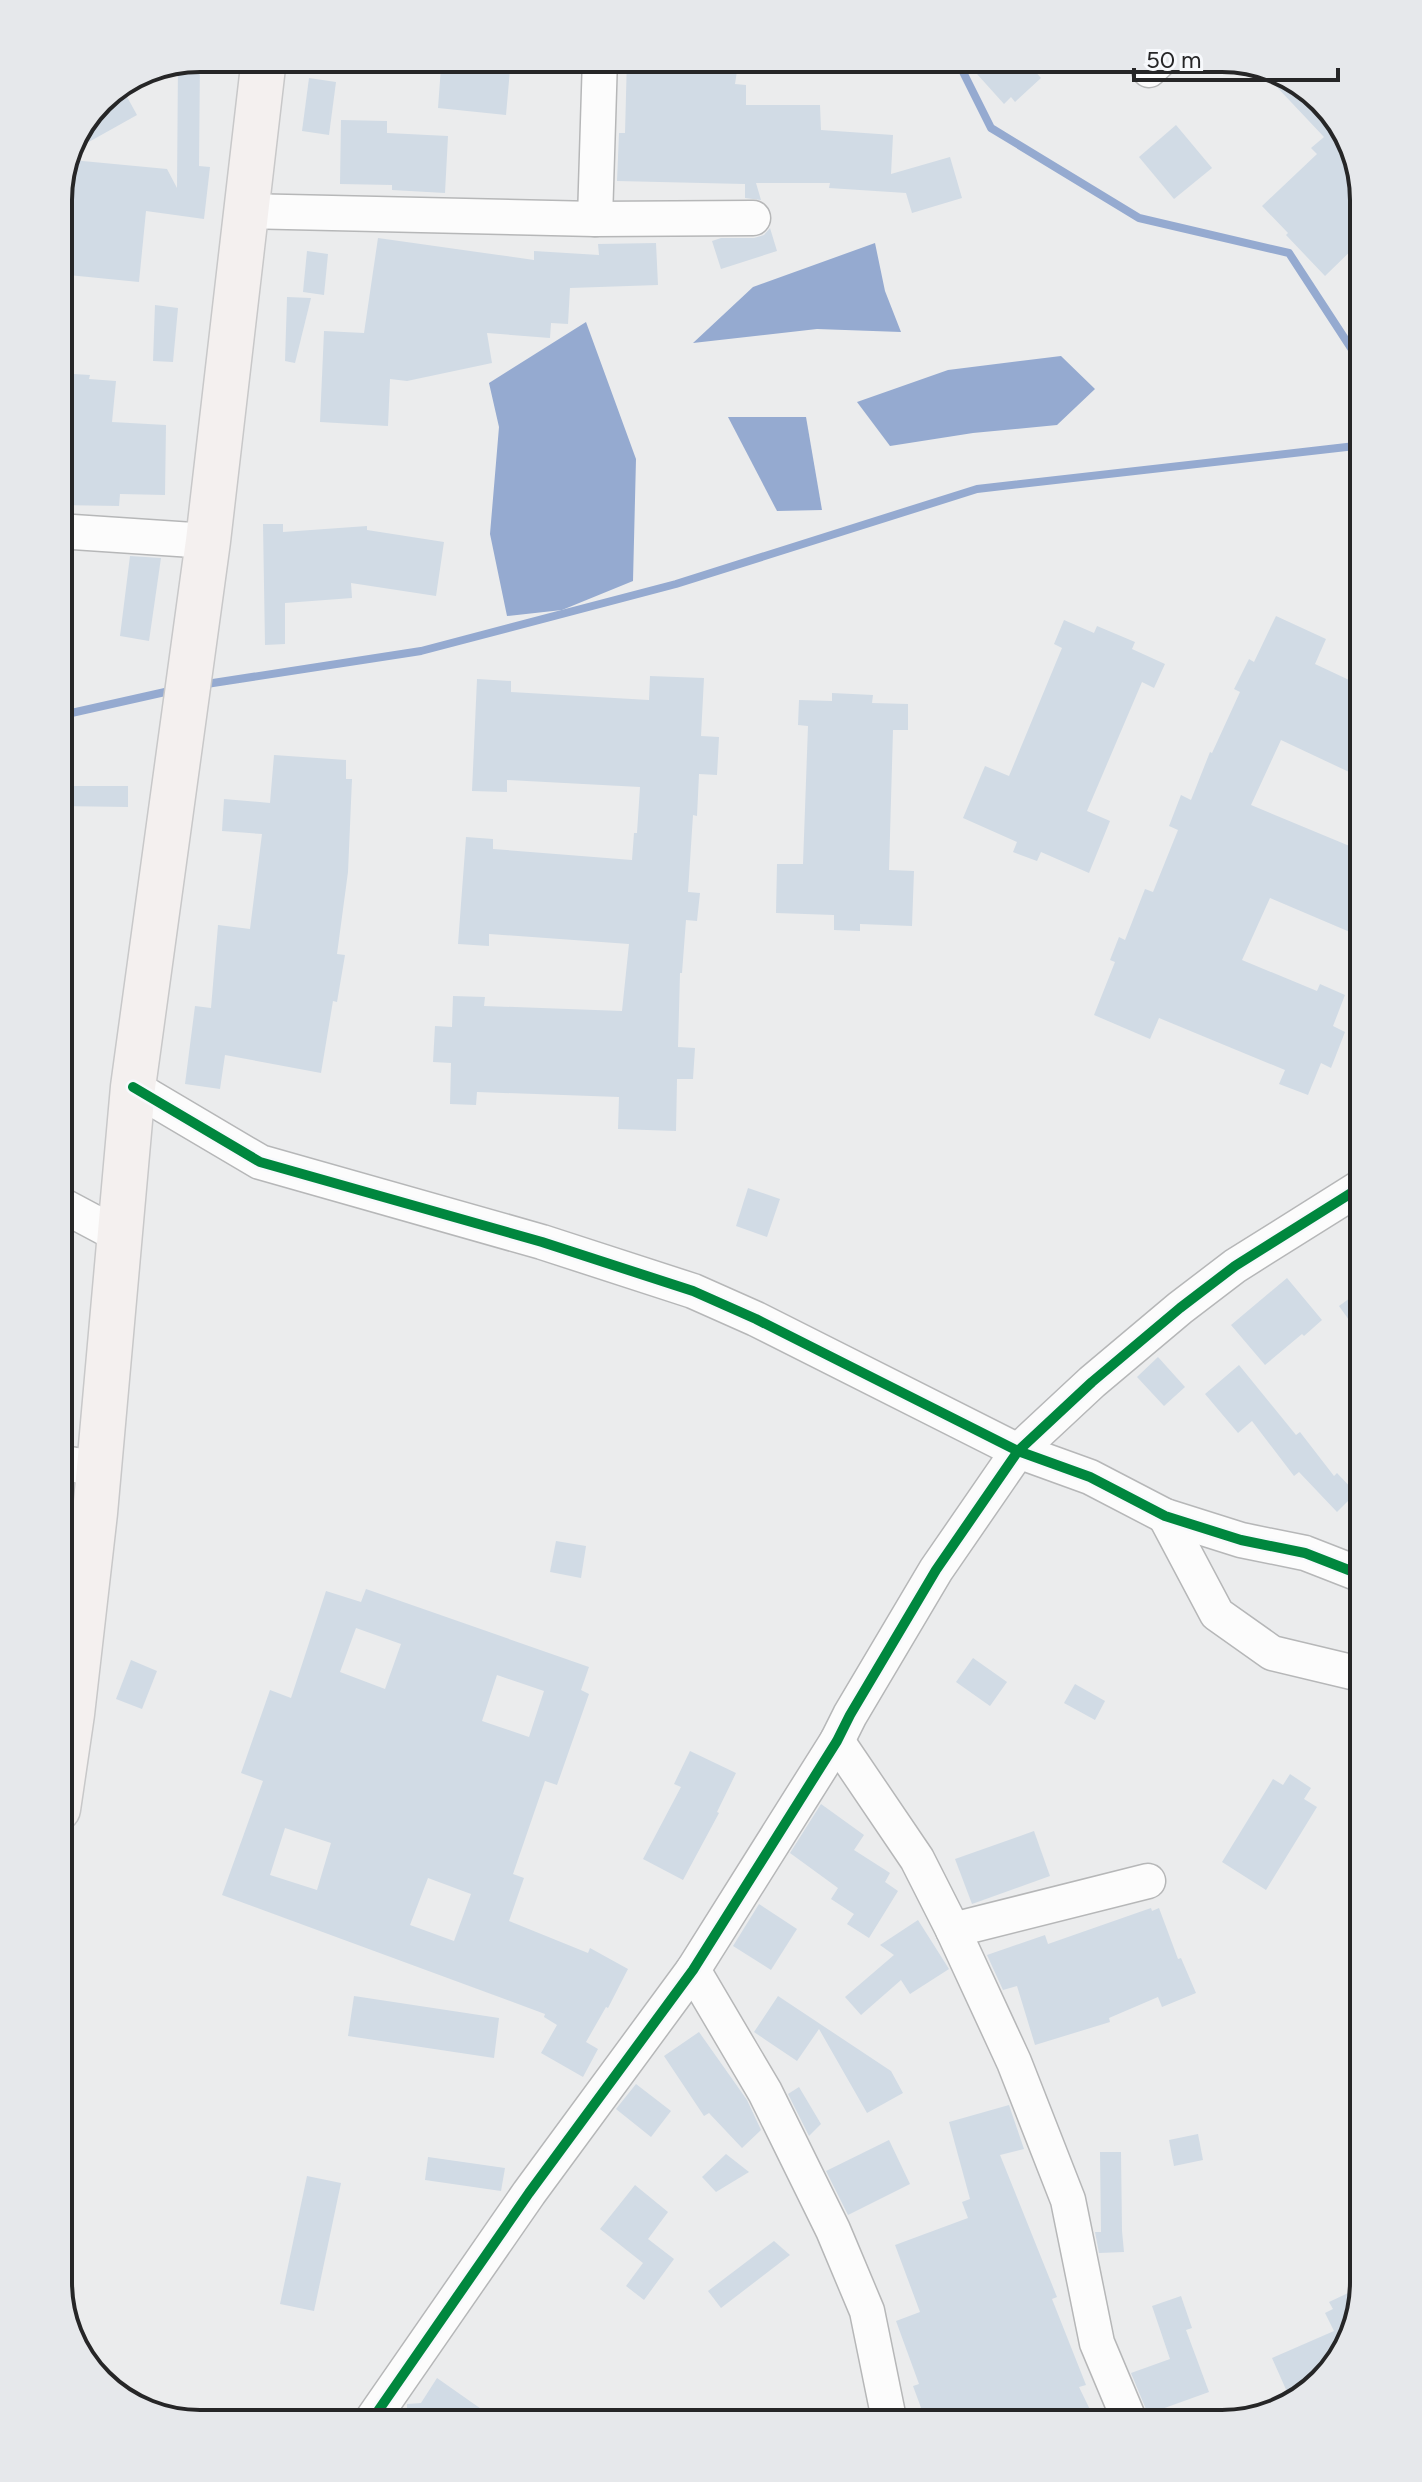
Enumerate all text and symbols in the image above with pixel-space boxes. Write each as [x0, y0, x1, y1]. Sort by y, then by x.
scale bar [1134, 32, 1338, 82]
text: 50 m [1146, 45, 1202, 74]

